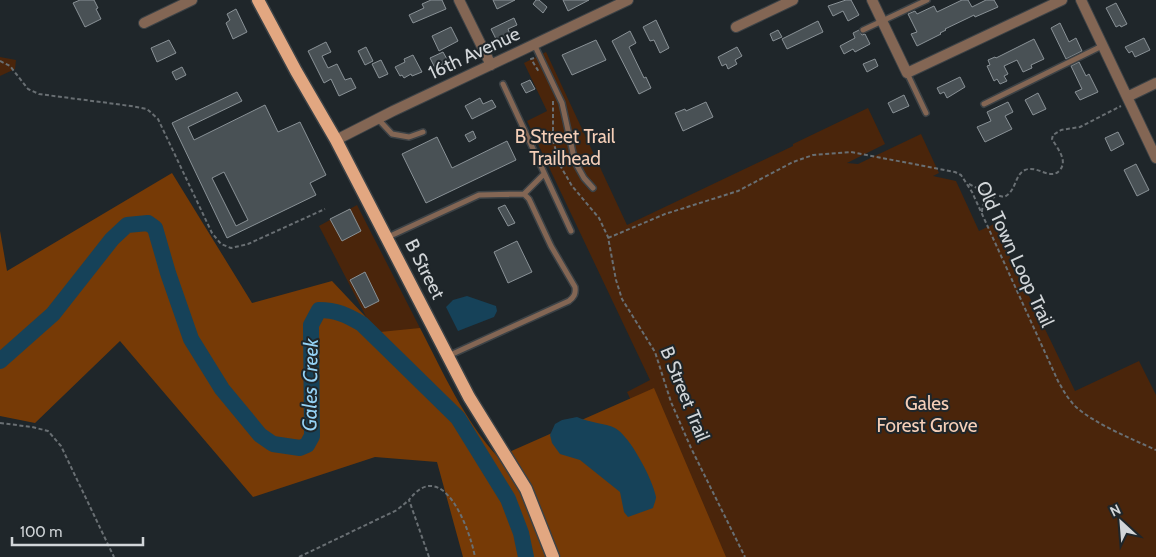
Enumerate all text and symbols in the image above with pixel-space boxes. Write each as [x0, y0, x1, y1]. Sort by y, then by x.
street label: 16th Avenue [425, 22, 524, 84]
park label: B Street Trail Trailhead [515, 125, 616, 170]
street label: Old Town Loop Trail [971, 177, 1059, 331]
street label: B Street [400, 235, 450, 303]
water label: Gales Creek [297, 337, 323, 432]
street label: B Street Trail [655, 343, 715, 445]
park label: Gales Forest Grove [876, 392, 978, 437]
north arrow [1096, 497, 1146, 547]
text: N [1107, 500, 1124, 521]
scale bar [12, 514, 144, 546]
text: 100 m [20, 523, 62, 541]

